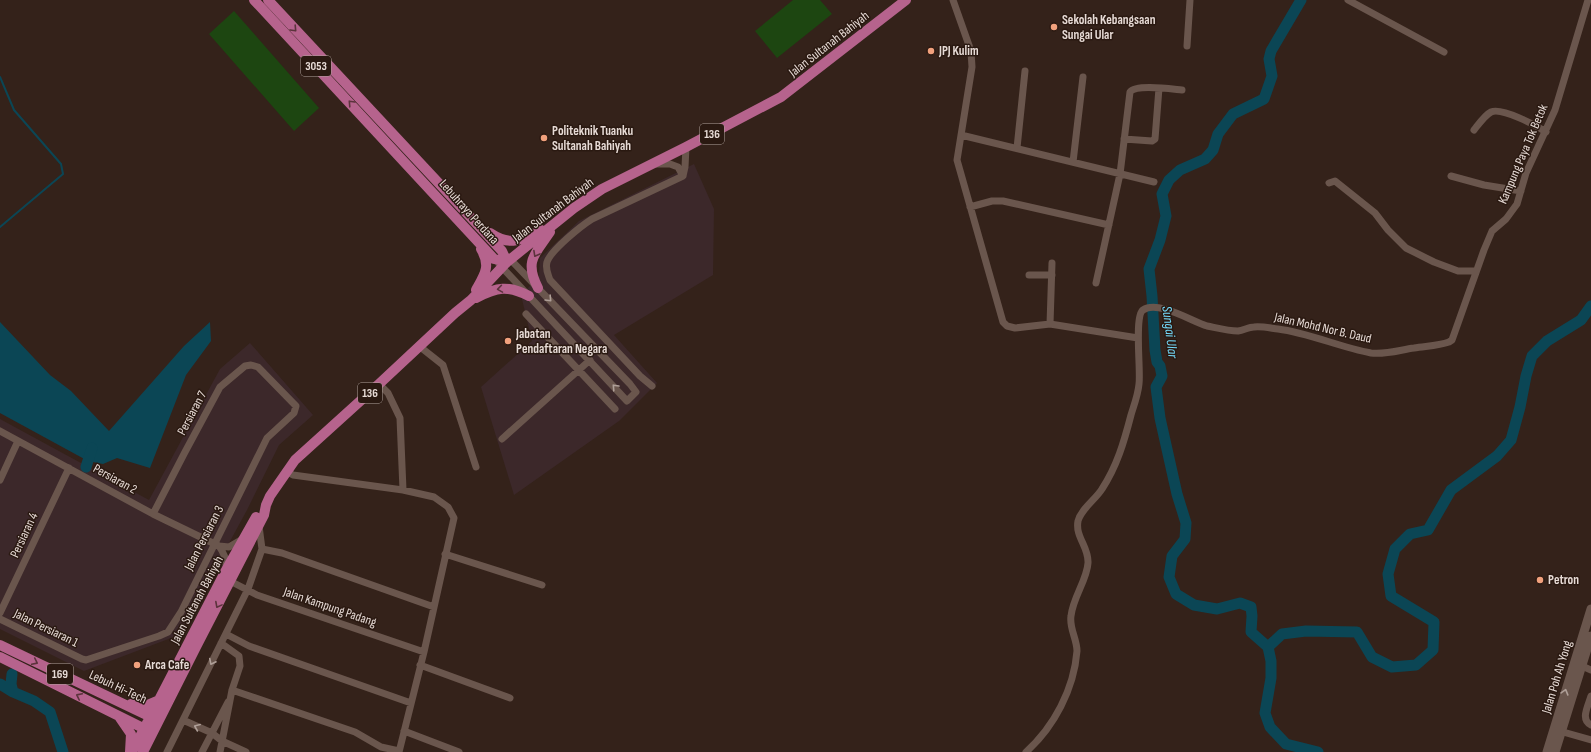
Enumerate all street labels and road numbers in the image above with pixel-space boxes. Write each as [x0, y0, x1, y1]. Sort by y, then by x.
street label: Jalan Sultanah Bahiyah [785, 8, 872, 81]
road number: 3053 [301, 56, 331, 76]
street label: Kampung Paya Tok Betok [1495, 102, 1551, 206]
road number: 136 [700, 124, 724, 144]
street label: Jalan Sultanah Bahiyah [508, 174, 597, 246]
street label: Lebuhraya Perdana [436, 176, 502, 248]
street label: Jalan Mohd Nor B. Daud [1272, 309, 1373, 347]
road number: 136 [358, 383, 382, 403]
street label: Persiaran 7 [174, 387, 211, 438]
street label: Persiaran 2 [90, 460, 140, 498]
street label: Jalan Persiaran 3 [180, 503, 227, 574]
street label: Persiaran 4 [7, 509, 42, 560]
street label: Jalan Sultanah Bahiyah [167, 553, 227, 648]
street label: Jalan Kampung Padang [281, 583, 378, 630]
street label: Jalan Persiaran 1 [10, 605, 81, 651]
street label: Jalan Poh Ah Yong [1538, 639, 1576, 716]
road number: 169 [47, 664, 73, 684]
street label: Lebuh Hi-Tech [87, 667, 149, 707]

